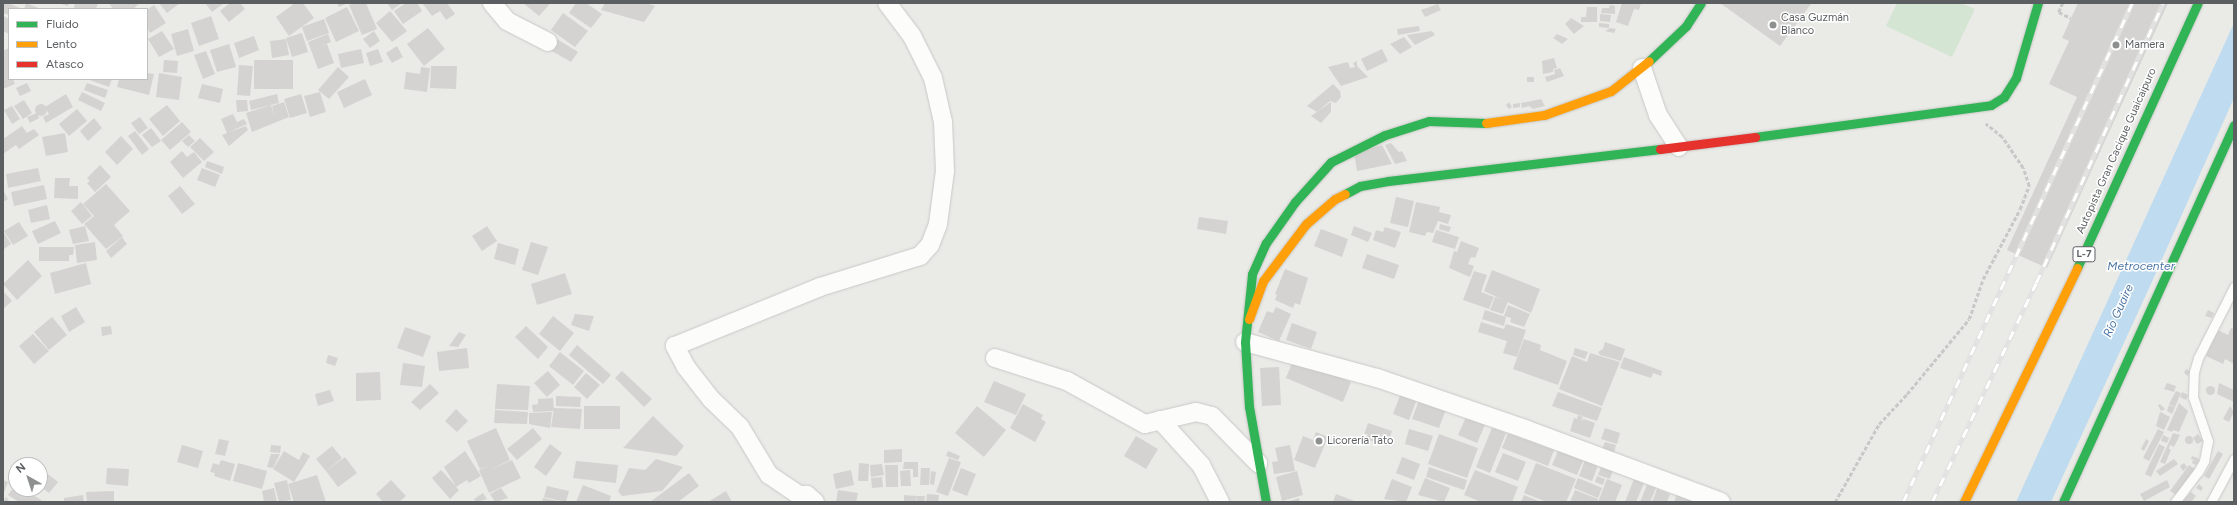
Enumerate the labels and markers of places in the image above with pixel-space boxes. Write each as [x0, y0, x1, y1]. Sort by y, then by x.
place label: Casa Guzmán Blanco [1781, 12, 1849, 38]
marker: Casa Guzmán Blanco [1768, 20, 1778, 30]
place label: Mamera [2125, 38, 2165, 52]
marker: Mamera [2110, 39, 2122, 51]
place label: Licorería Tato [1327, 434, 1393, 448]
marker: Licorería Tato [1314, 436, 1324, 446]

